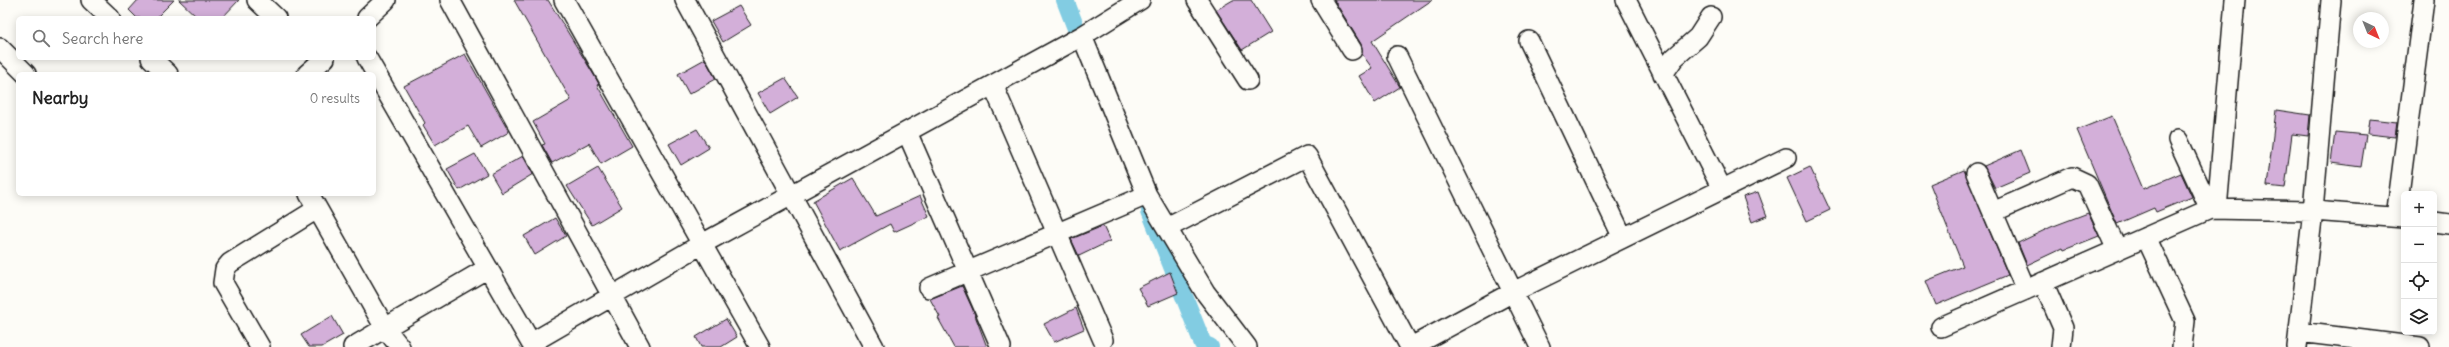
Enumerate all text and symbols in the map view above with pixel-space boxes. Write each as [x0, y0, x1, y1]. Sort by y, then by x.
north arrow [2353, 12, 2389, 48]
search box [16, 16, 376, 60]
icon: search [30, 27, 52, 49]
text: Search here [62, 29, 143, 48]
text: Nearby [32, 87, 88, 109]
text: 0 results [310, 90, 360, 107]
map controls [2401, 191, 2437, 335]
button: + [2401, 191, 2437, 227]
button: − [2401, 227, 2437, 263]
button: locate [2401, 263, 2437, 299]
button: layers [2401, 299, 2437, 335]

